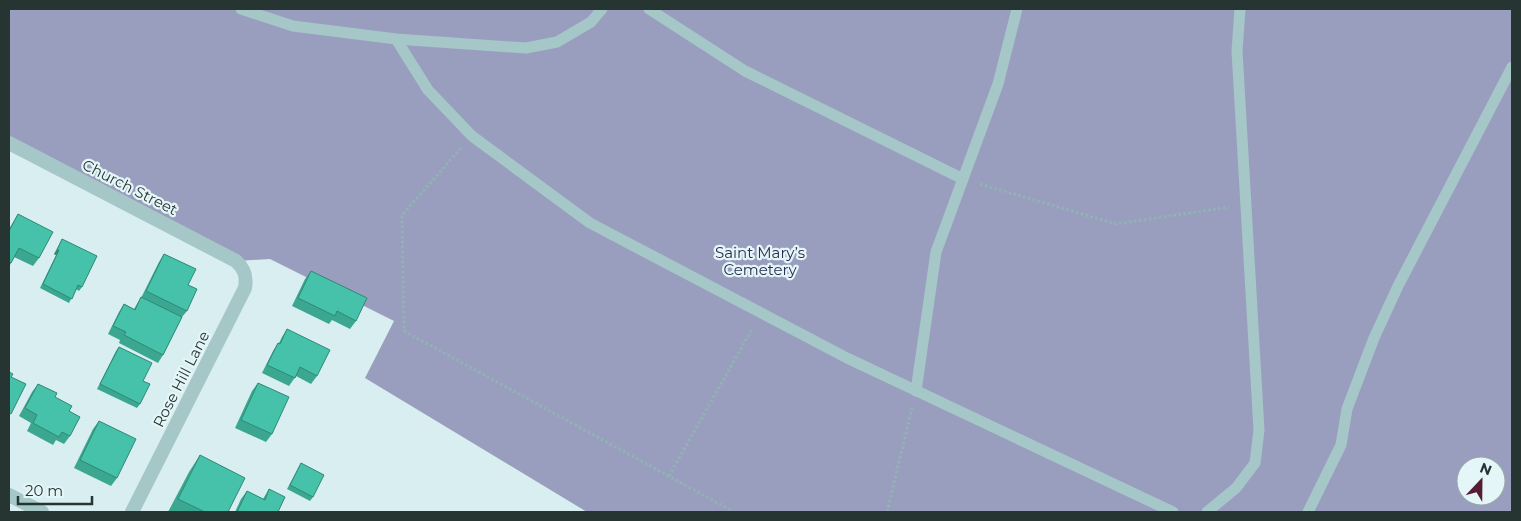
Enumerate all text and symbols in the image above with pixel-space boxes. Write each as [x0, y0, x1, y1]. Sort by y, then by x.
street label: Church Street [79, 155, 181, 219]
park label: Saint Mary’s Cemetery [715, 243, 805, 279]
street label: Rose Hill Lane [149, 328, 213, 430]
north arrow [1456, 456, 1506, 506]
text: N [1477, 458, 1494, 479]
scale bar [18, 474, 91, 506]
text: 20 m [25, 481, 63, 500]

